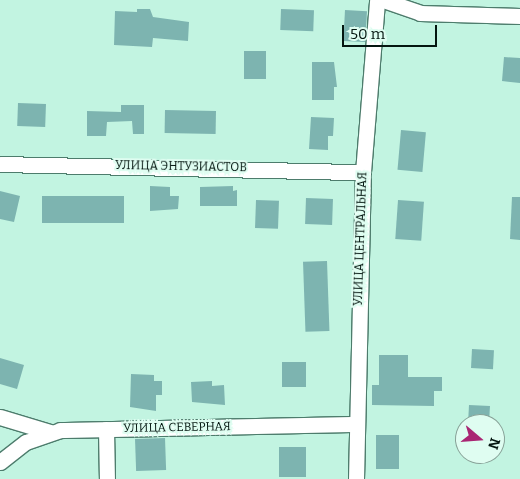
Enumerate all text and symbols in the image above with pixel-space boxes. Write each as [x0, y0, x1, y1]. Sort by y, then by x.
scale bar [345, 15, 440, 47]
text: 50 m [350, 25, 385, 43]
street label: УЛИЦА ЭНТУЗИАСТОВ [115, 159, 247, 175]
street label: УЛИЦА ЦЕНТРАЛЬНАЯ [351, 172, 371, 306]
north arrow [455, 414, 505, 464]
street label: УЛИЦА СЕВЕРНАЯ [123, 420, 231, 436]
text: N [484, 436, 504, 451]

